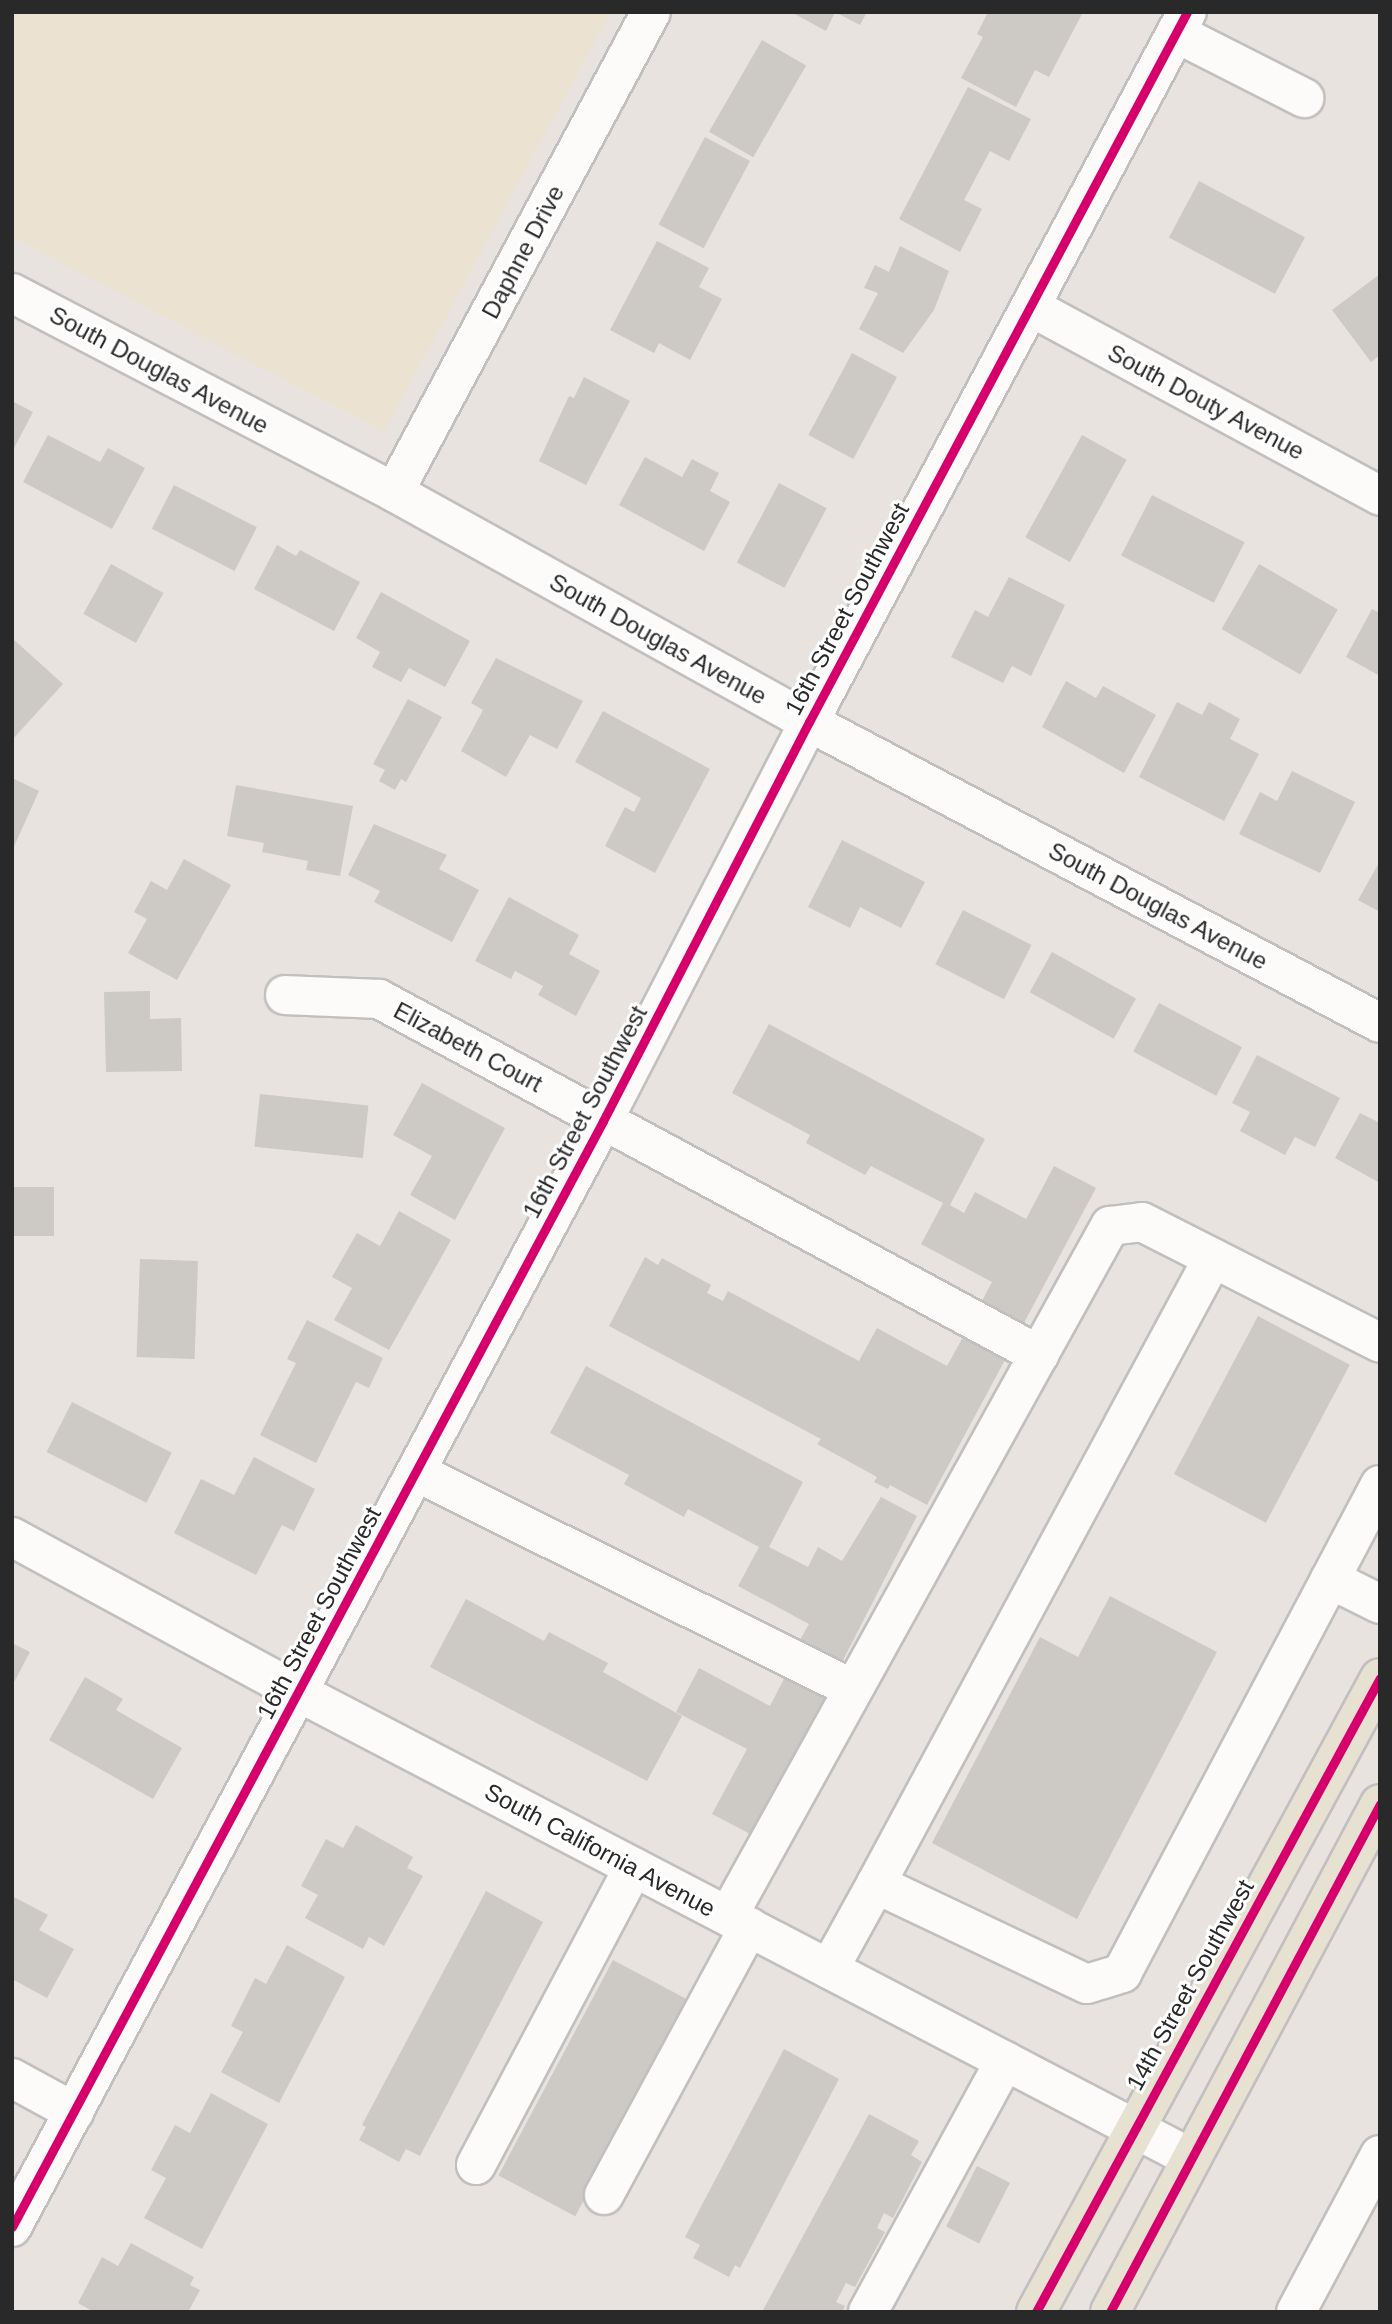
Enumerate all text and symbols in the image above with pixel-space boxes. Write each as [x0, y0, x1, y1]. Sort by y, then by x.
street label: Daphne Drive [476, 180, 570, 324]
street label: South Douglas Avenue [44, 300, 274, 440]
street label: South Douty Avenue [1102, 338, 1310, 466]
street label: 16th Street Southwest [779, 498, 915, 720]
street label: South Douglas Avenue [544, 567, 772, 711]
street label: South Douglas Avenue [1043, 836, 1273, 976]
street label: Elizabeth Court [389, 996, 547, 1098]
street label: 16th Street Southwest [517, 1001, 653, 1223]
street label: 16th Street Southwest [251, 1502, 387, 1724]
street label: South California Avenue [479, 1777, 721, 1923]
street label: 14th Street Southwest [1120, 1875, 1260, 2095]

